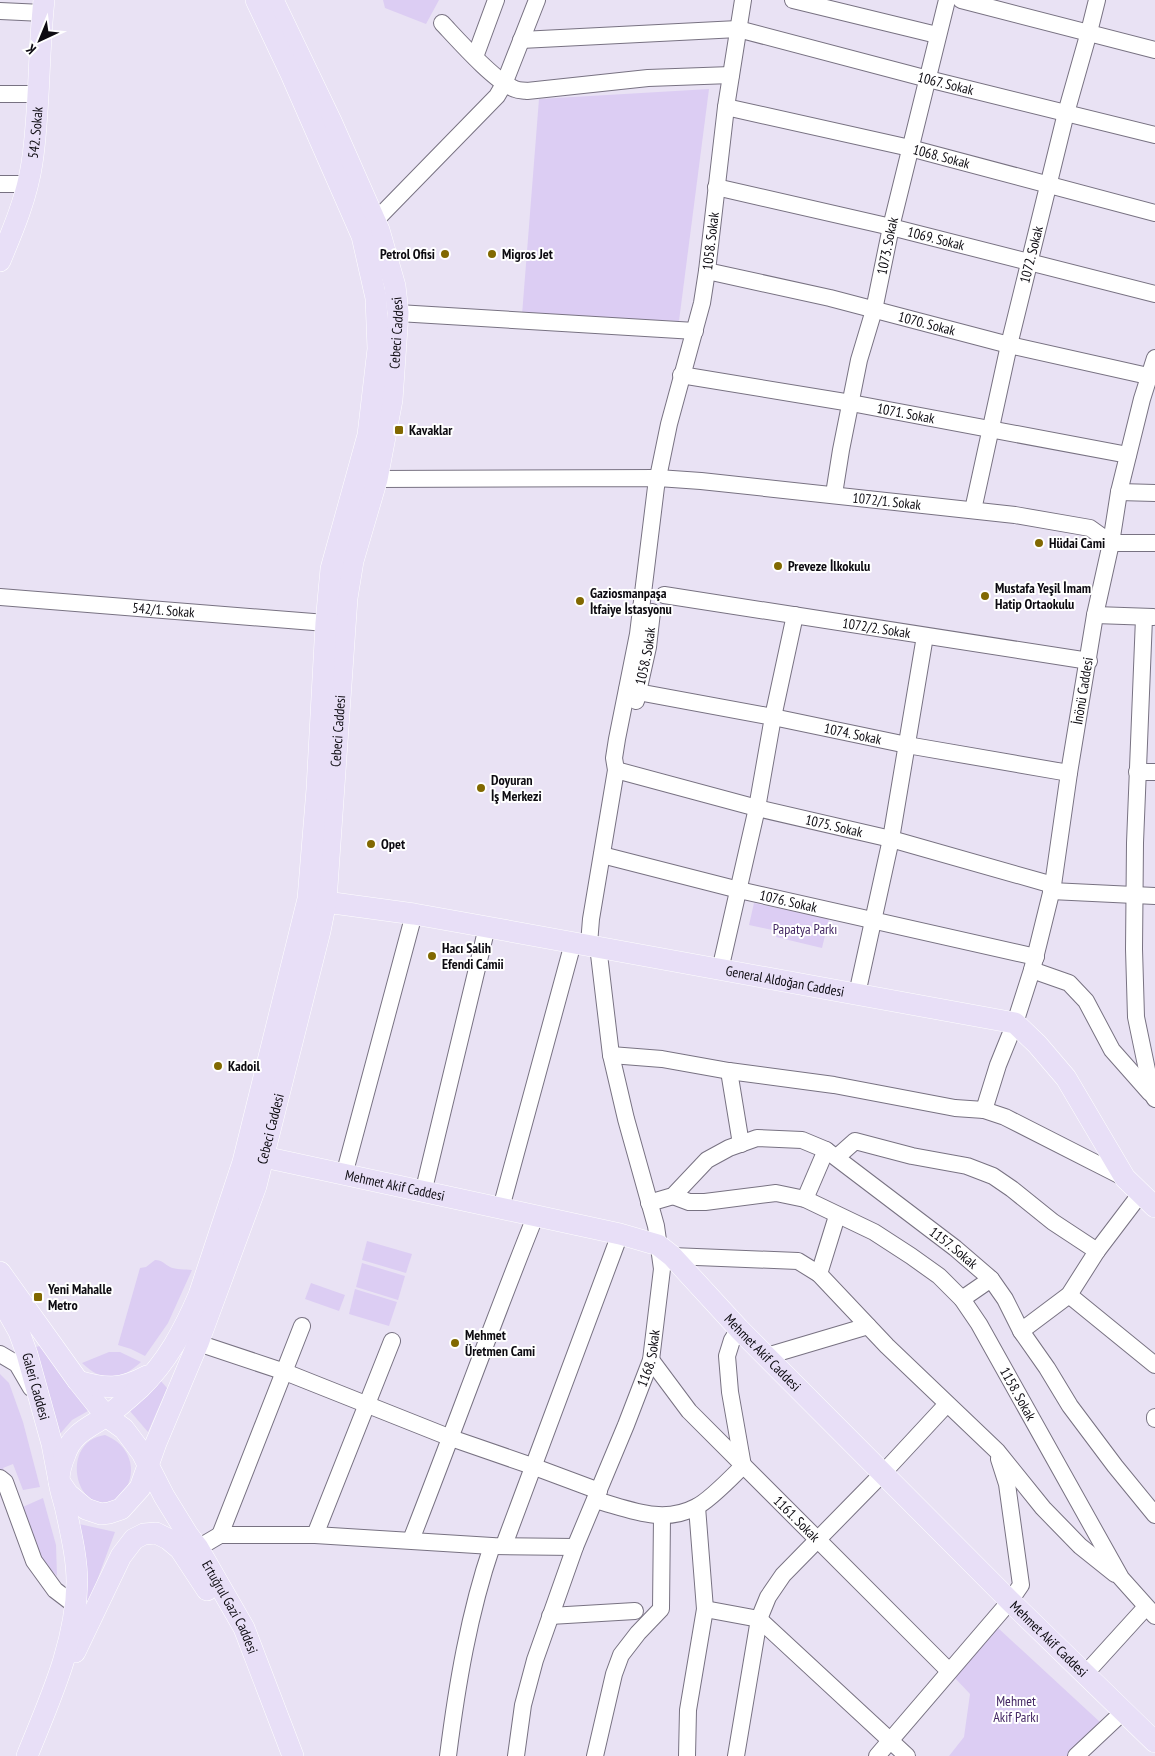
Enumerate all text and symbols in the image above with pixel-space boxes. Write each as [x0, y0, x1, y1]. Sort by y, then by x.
north arrow [15, 15, 65, 65]
text: K [22, 40, 40, 58]
street label: 1067. Sokak [916, 68, 976, 99]
street label: 542. Sokak [24, 106, 47, 160]
street label: 1068. Sokak [911, 140, 972, 173]
street label: 1058. Sokak [698, 211, 723, 271]
street label: 1073. Sokak [872, 215, 902, 276]
street label: 1069. Sokak [906, 223, 967, 254]
street label: 1072. Sokak [1016, 224, 1047, 285]
place label: Petrol Ofisi [380, 245, 435, 263]
place label: Migros Jet [502, 245, 553, 263]
marker: Petrol Ofisi [439, 248, 451, 260]
marker: Migros Jet [486, 248, 498, 260]
street label: Cebeci Caddesi [385, 296, 407, 369]
street label: 1070. Sokak [896, 307, 958, 340]
street label: 1071. Sokak [875, 399, 937, 428]
place label: Kavaklar [409, 421, 453, 439]
marker: Kavaklar [393, 424, 405, 436]
street label: 1072/1. Sokak [852, 488, 923, 514]
place label: Hüdai Cami [1049, 534, 1105, 552]
marker: Hüdai Cami [1033, 537, 1045, 549]
place label: Preveze İlkokulu [788, 557, 870, 575]
marker: Preveze İlkokulu [772, 560, 784, 572]
place label: Mustafa Yeşil İmam Hatip Ortaokulu [995, 579, 1091, 613]
place label: Gaziosmanpaşa İtfaiye İstasyonu [590, 584, 672, 618]
marker: Mustafa Yeşil İmam Hatip Ortaokulu [979, 590, 991, 602]
marker: Gaziosmanpaşa İtfaiye İstasyonu [574, 595, 586, 607]
street label: 542/1. Sokak [132, 599, 196, 622]
street label: 1072/2. Sokak [841, 614, 912, 642]
street label: 1058. Sokak [631, 626, 659, 687]
street label: İnönü Caddesi [1068, 656, 1097, 726]
street label: Cebeci Caddesi [326, 694, 349, 768]
street label: 1074. Sokak [822, 719, 884, 749]
place label: Doyuran İş Merkezi [491, 771, 542, 805]
marker: Doyuran İş Merkezi [475, 782, 487, 794]
street label: 1075. Sokak [803, 810, 865, 841]
place label: Opet [381, 835, 405, 853]
marker: Opet [365, 838, 377, 850]
street label: 1076. Sokak [758, 886, 819, 916]
park label: Papatya Parkı [773, 920, 837, 938]
place label: Hacı Salih Efendi Camii [442, 939, 504, 973]
marker: Hacı Salih Efendi Camii [426, 950, 438, 962]
street label: General Aldoğan Caddesi [724, 962, 846, 1001]
place label: Kadoil [228, 1057, 260, 1075]
marker: Kadoil [212, 1060, 224, 1072]
street label: Cebeci Caddesi [253, 1092, 288, 1166]
street label: Mehmet Akif Caddesi [343, 1166, 446, 1205]
street label: 1157. Sokak [926, 1223, 982, 1273]
place label: Yeni Mahalle Metro [47, 1280, 112, 1314]
marker: Yeni Mahalle Metro [32, 1291, 44, 1303]
street label: Mehmet Akif Caddesi [721, 1310, 805, 1395]
place label: Mehmet Üretmen Cami [465, 1326, 535, 1360]
street label: 1168. Sokak [633, 1328, 664, 1389]
marker: Mehmet Üretmen Cami [449, 1337, 461, 1349]
street label: Galeri Caddesi [18, 1351, 54, 1422]
street label: 1158. Sokak [996, 1364, 1040, 1424]
street label: 1161. Sokak [770, 1492, 824, 1546]
street label: Ertuğrul Gazi Caddesi [198, 1557, 262, 1656]
street label: Mehmet Akif Caddesi [1006, 1597, 1092, 1681]
park label: Mehmet Akif Parkı [993, 1692, 1039, 1726]

